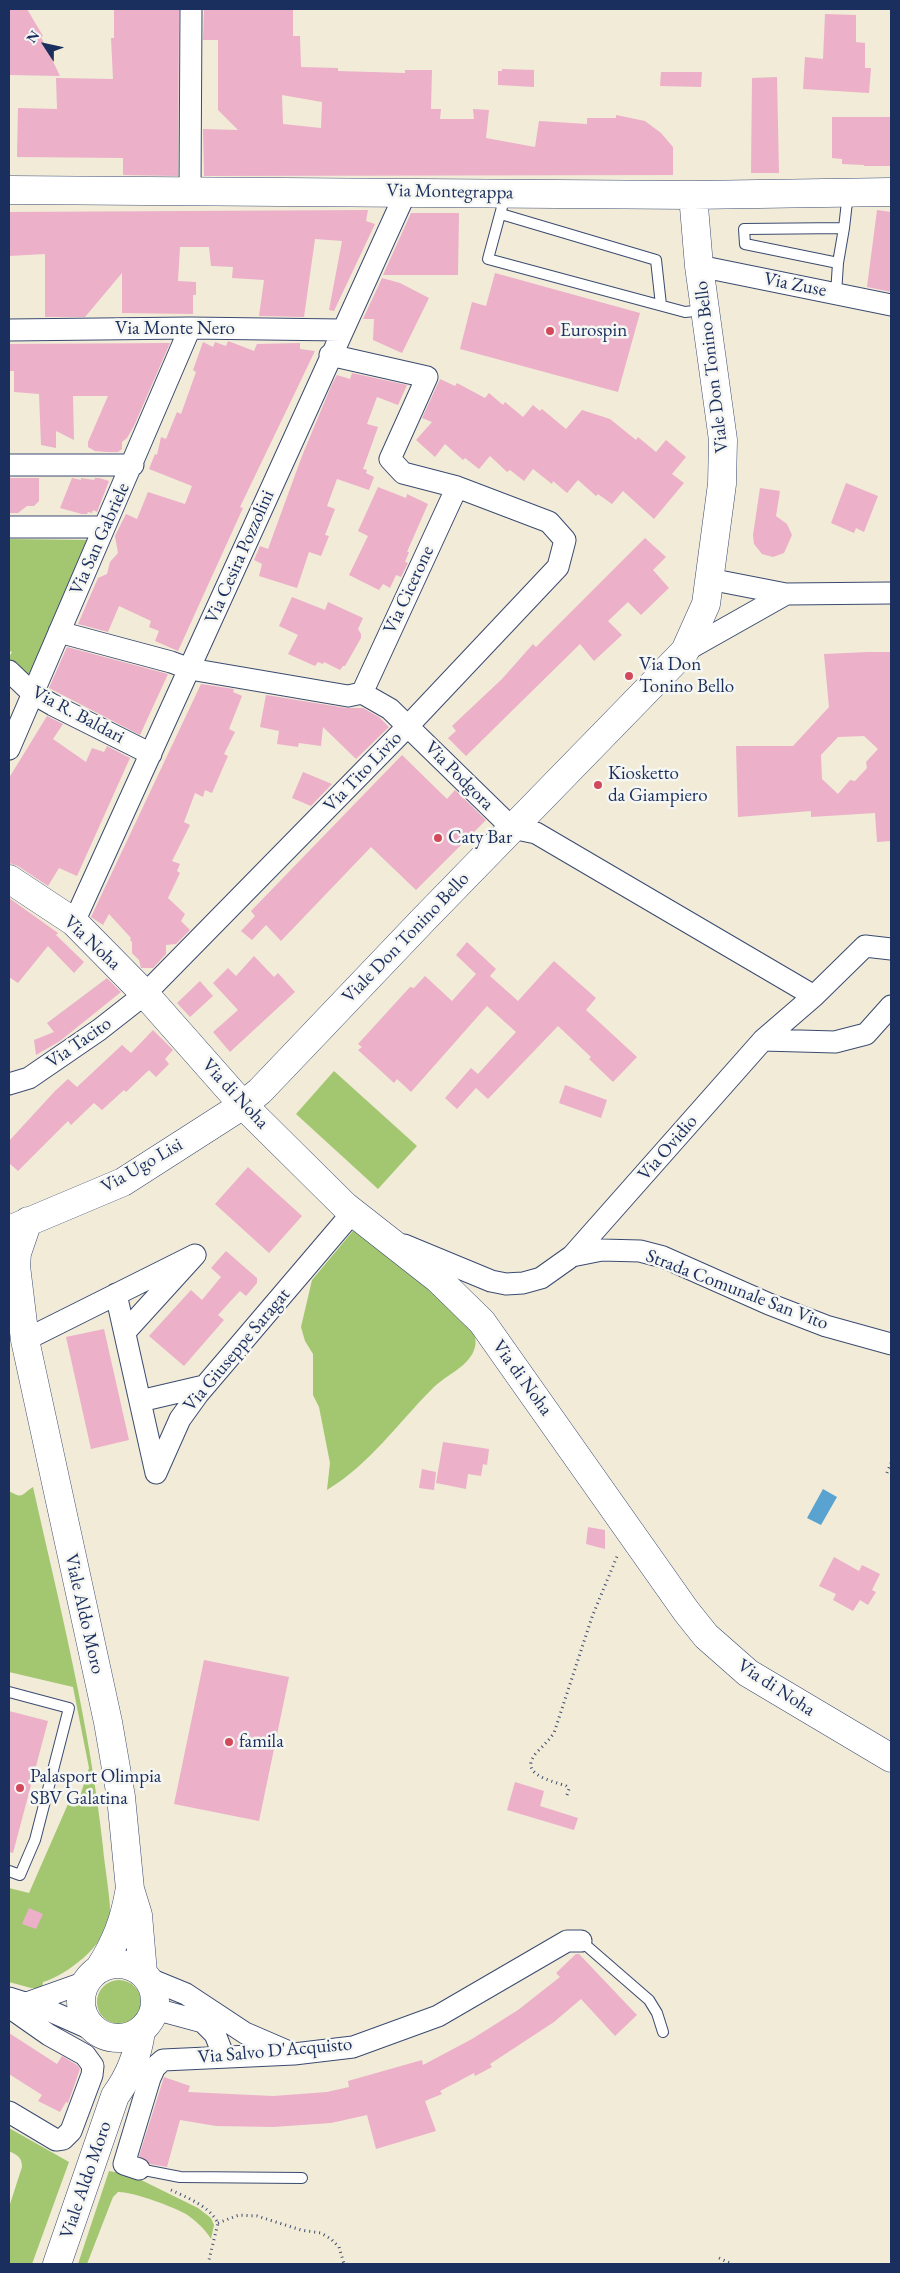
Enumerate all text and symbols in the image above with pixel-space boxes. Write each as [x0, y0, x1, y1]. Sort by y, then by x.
north arrow [20, 20, 70, 70]
text: N [22, 27, 43, 46]
street label: Via Montegrappa [386, 179, 514, 205]
street label: Via Zuse [762, 268, 828, 302]
street label: Viale Don Tonino Bello [690, 280, 734, 454]
street label: Via Monte Nero [115, 318, 235, 340]
place label: Eurospin [560, 320, 627, 342]
marker: Eurospin [544, 325, 556, 337]
street label: Via San Gabriele [65, 479, 135, 599]
street label: Via Cesira Pozzolini [200, 487, 280, 627]
street label: Via Cicerone [379, 542, 439, 638]
place label: Via Don Tonino Bello [639, 654, 734, 698]
marker: Via Don Tonino Bello [623, 670, 635, 682]
street label: Via R. Baldari [28, 681, 128, 749]
street label: Via Tito Livio [319, 727, 407, 817]
street label: Via Podgora [420, 737, 498, 815]
place label: Kiosketto da Giampiero [608, 763, 708, 807]
marker: Kiosketto da Giampiero [592, 779, 604, 791]
place label: Caty Bar [448, 827, 512, 849]
marker: Caty Bar [432, 832, 444, 844]
street label: Viale Don Tonino Bello [338, 868, 474, 1008]
street label: Via Noha [59, 911, 125, 975]
street label: Via Tacito [42, 1012, 116, 1074]
street label: Via di Noha [197, 1054, 273, 1134]
street label: Via Ovidio [633, 1110, 703, 1186]
street label: Via Ugo Lisi [97, 1134, 187, 1198]
street label: Strada Comunale San Vito [643, 1245, 831, 1335]
street label: Via Giuseppe Saragat [179, 1284, 295, 1416]
street label: Via di Noha [487, 1336, 557, 1420]
street label: Viale Aldo Moro [59, 1552, 109, 1676]
street label: Via di Noha [733, 1654, 819, 1722]
place label: famila [239, 1731, 284, 1753]
marker: famila [223, 1736, 235, 1748]
place label: Palasport Olimpia SBV Galatina [30, 1766, 161, 1810]
marker: Palasport Olimpia SBV Galatina [14, 1782, 26, 1794]
street label: Via Salvo D'Acquisto [197, 2033, 353, 2069]
street label: Viale Aldo Moro [55, 2118, 117, 2242]

